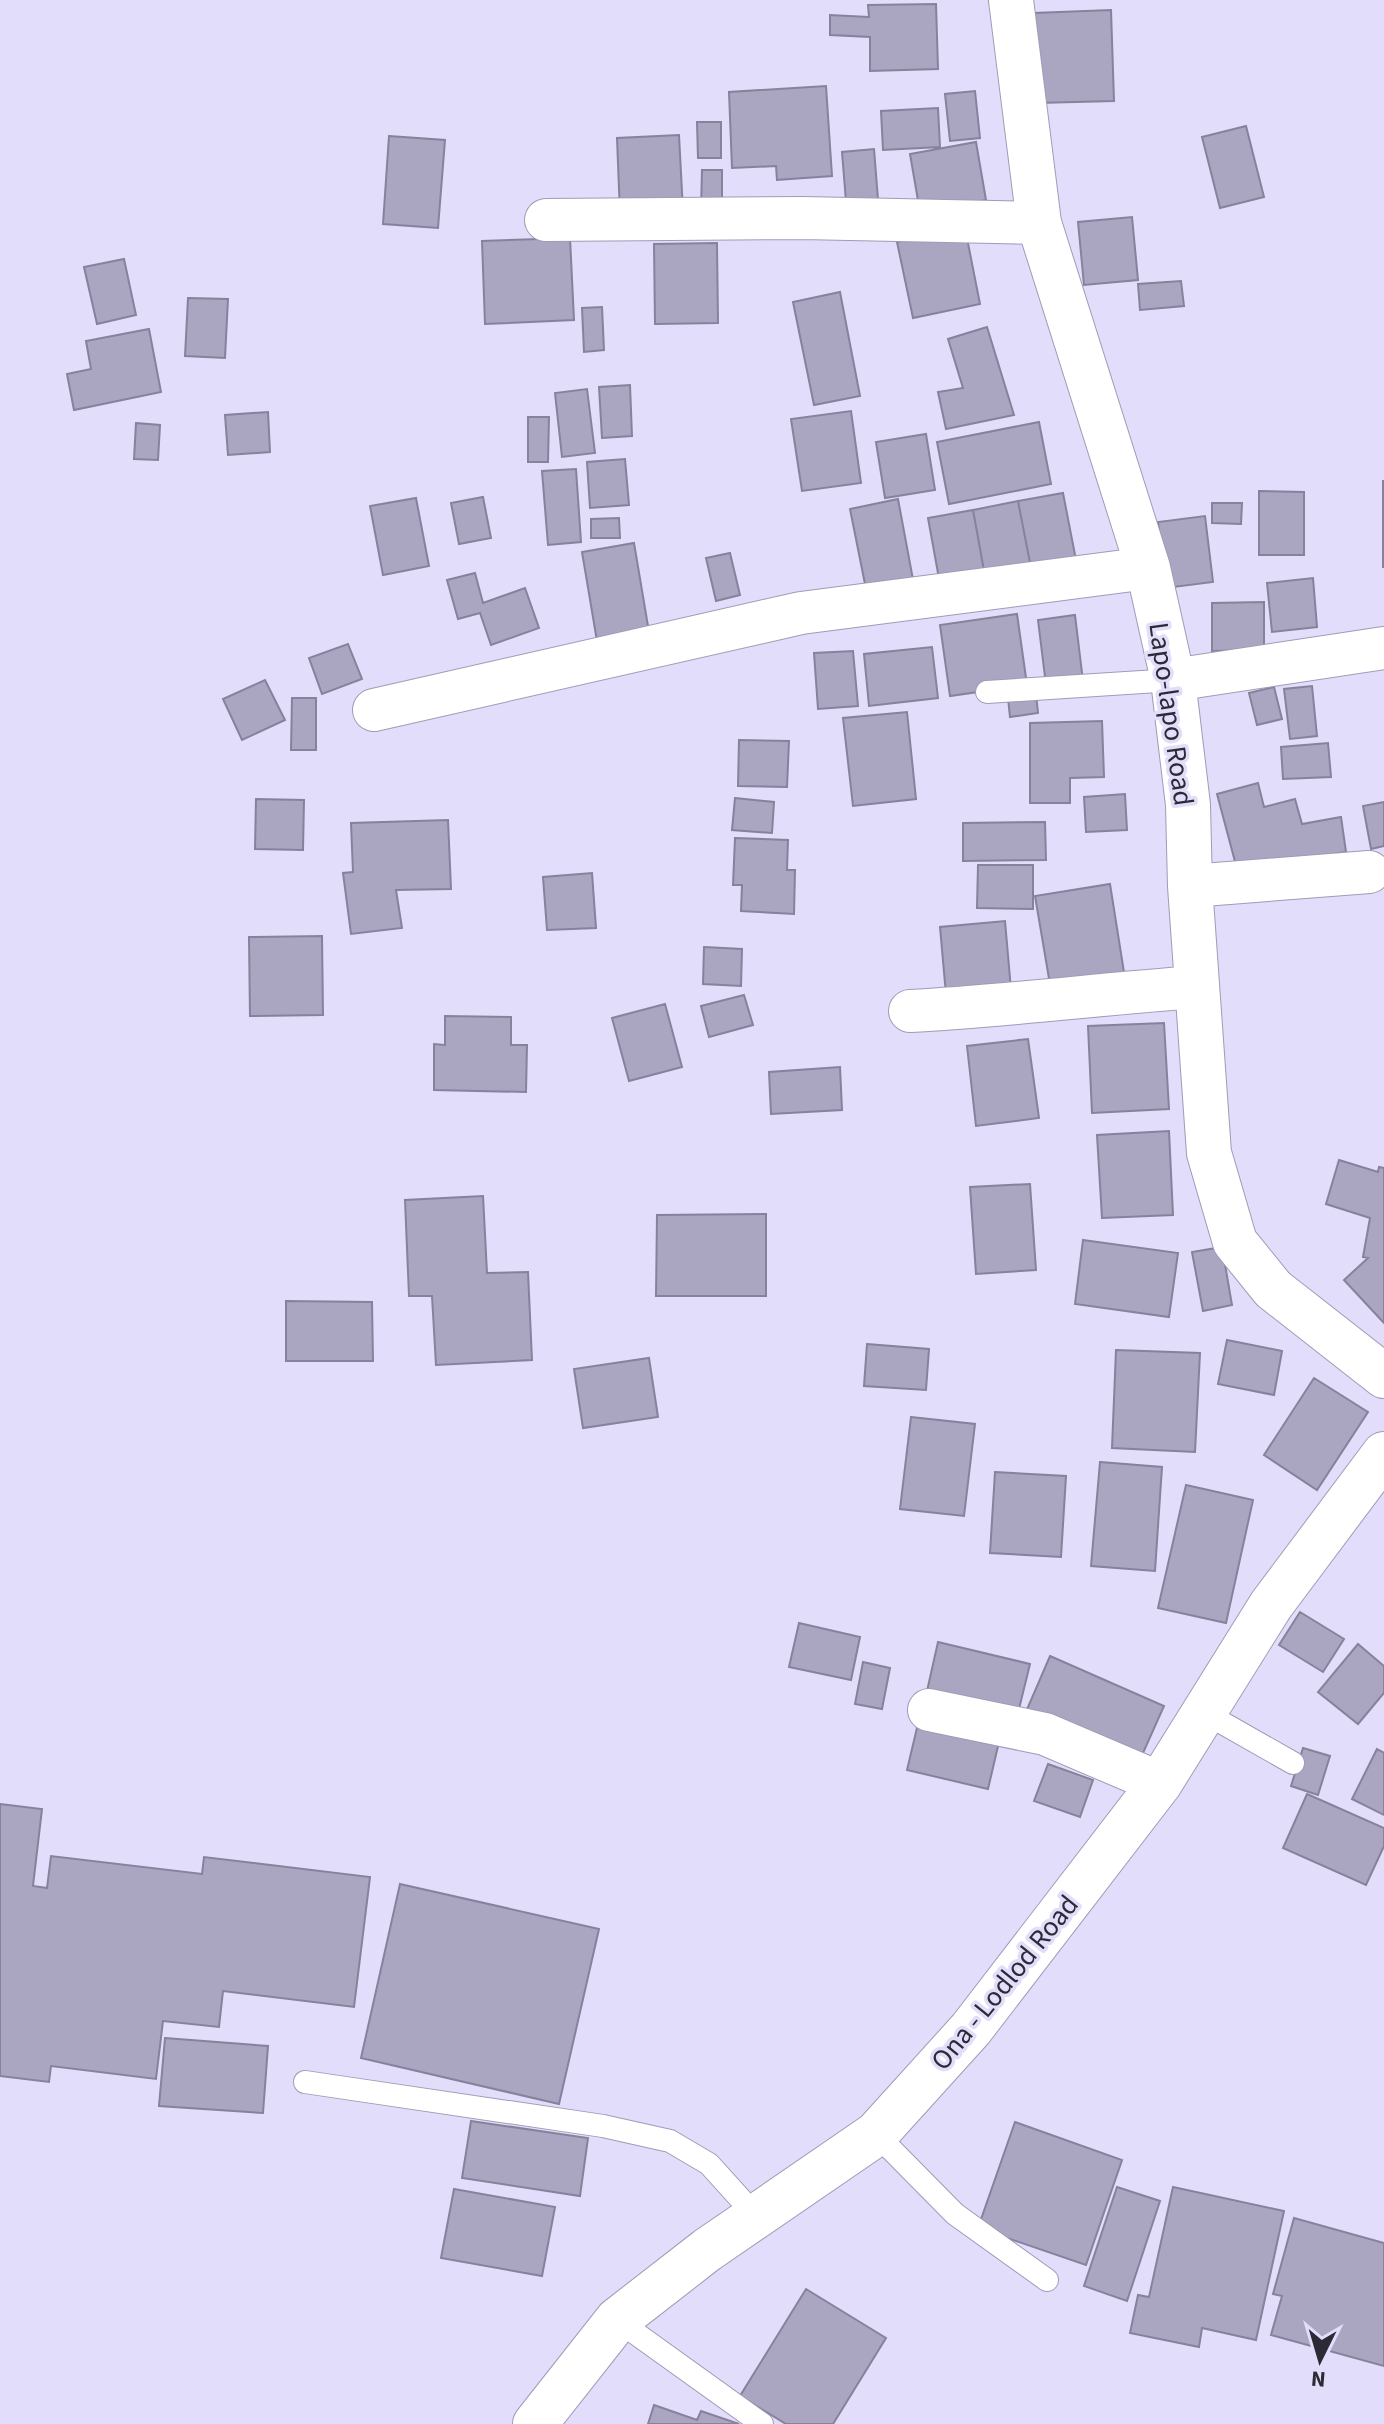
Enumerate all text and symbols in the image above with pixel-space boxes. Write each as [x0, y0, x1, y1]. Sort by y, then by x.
street label: Lapo-lapo Road [1138, 620, 1204, 809]
street label: Ona - Lodlod Road [921, 1886, 1088, 2079]
north arrow [1280, 2320, 1360, 2400]
text: N [1310, 2362, 1327, 2396]

